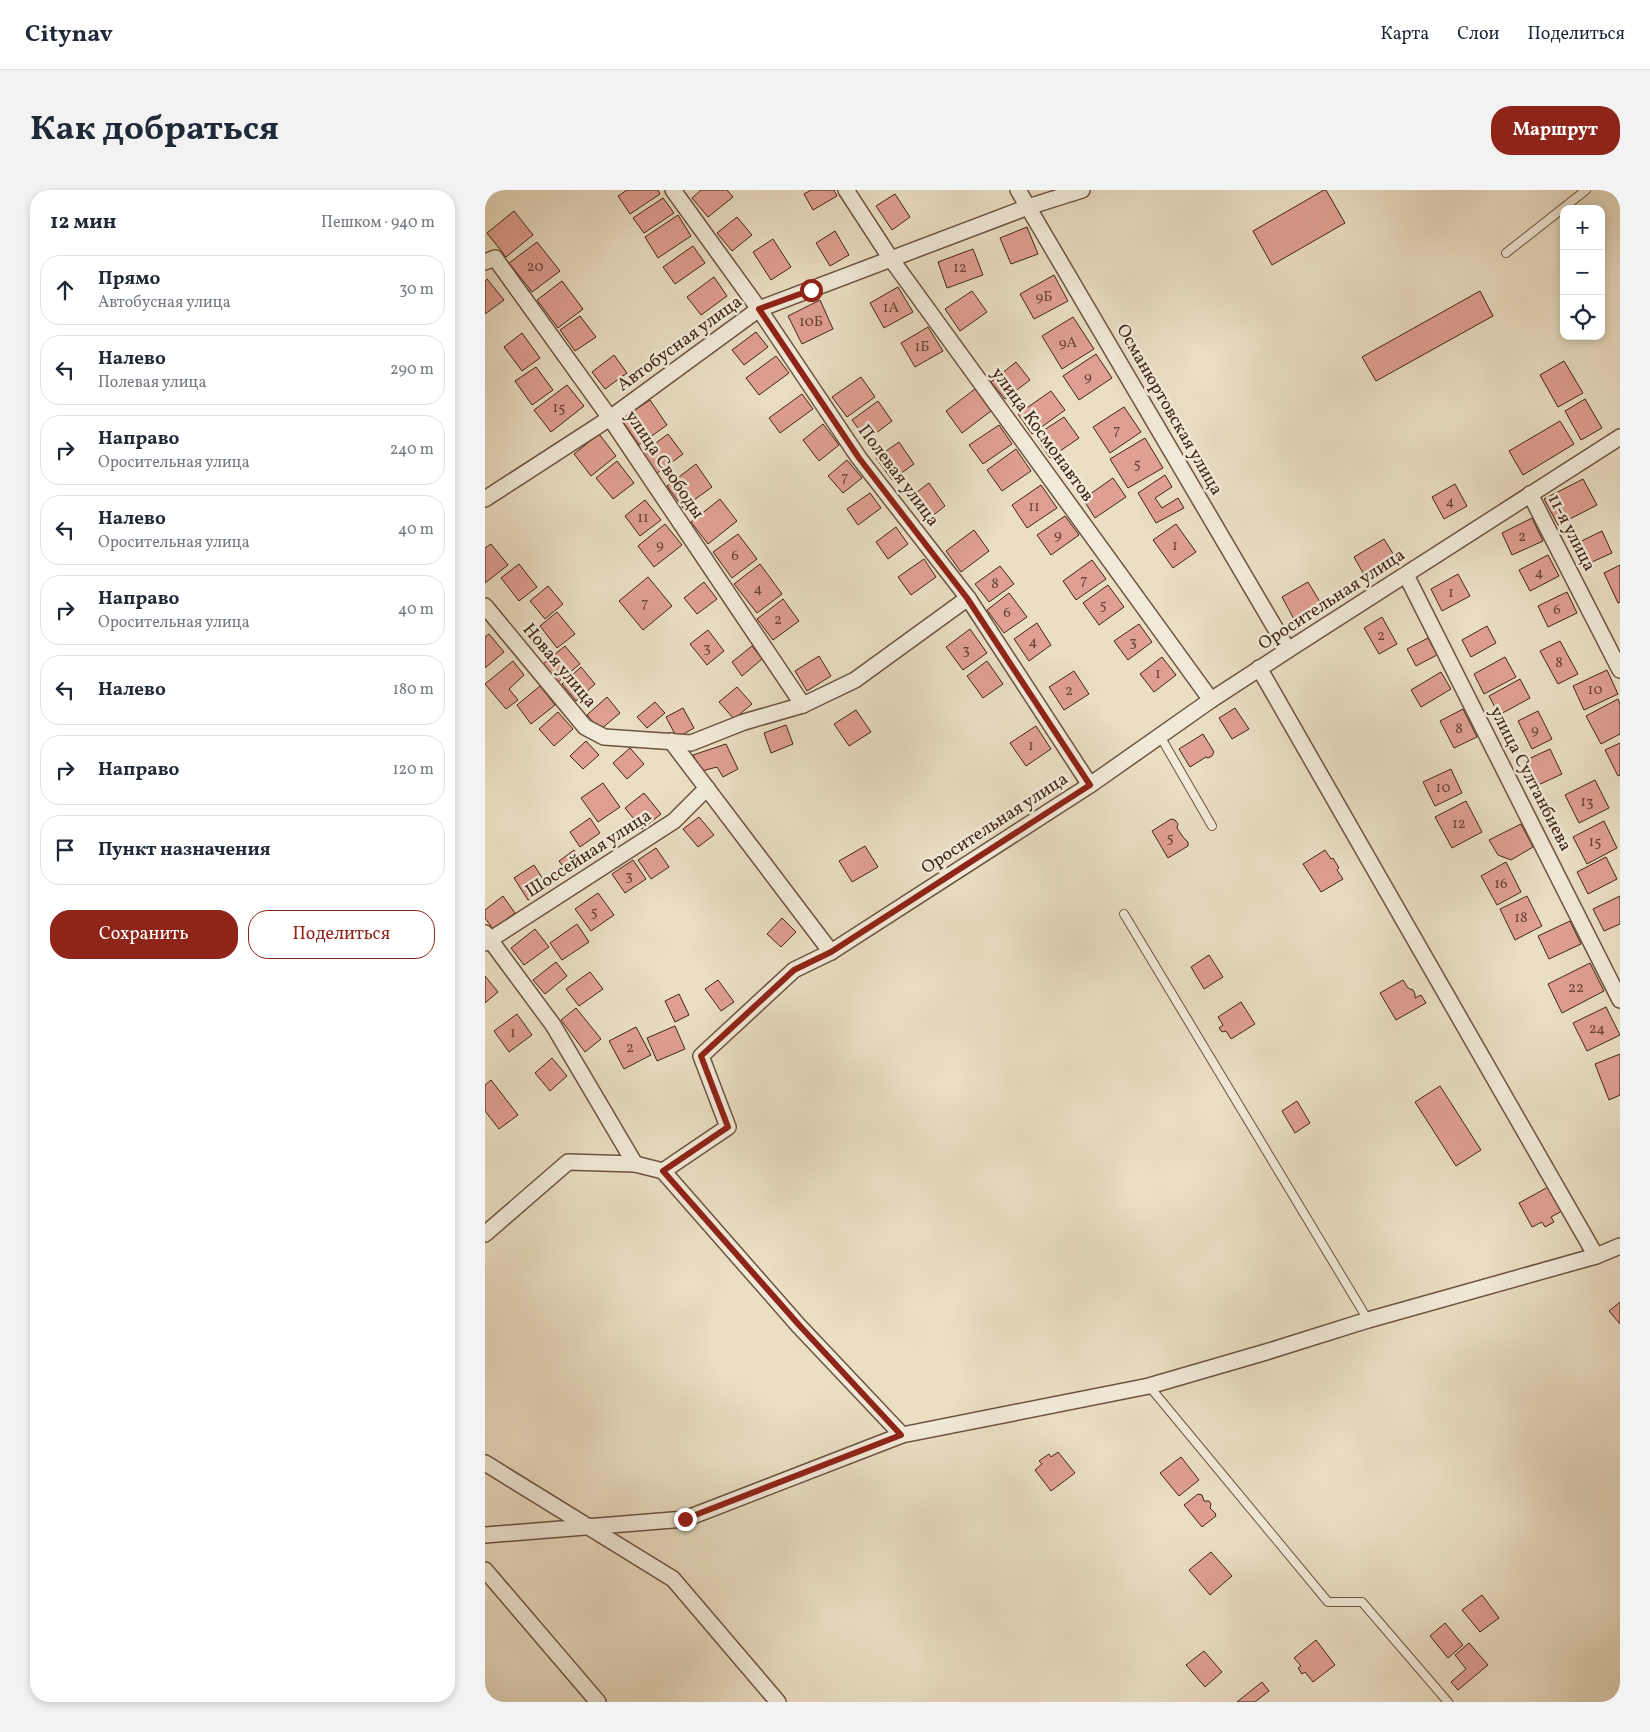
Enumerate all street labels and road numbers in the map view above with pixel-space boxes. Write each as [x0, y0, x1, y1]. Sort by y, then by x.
street label: Автобусная улица [612, 290, 748, 398]
street label: Османюртовская улица [1110, 320, 1228, 500]
street label: улица Космонавтов [985, 363, 1099, 507]
street label: улица Свободы [618, 406, 710, 525]
street label: Полевая улица [851, 420, 945, 532]
street label: 11-я улица [1541, 490, 1601, 576]
street label: Оросительная улица [1254, 543, 1410, 657]
street label: Новая улица [516, 618, 602, 714]
street label: улица Султанбиева [1483, 702, 1577, 856]
street label: Оросительная улица [917, 767, 1073, 881]
street label: Шоссейная улица [521, 804, 657, 904]

